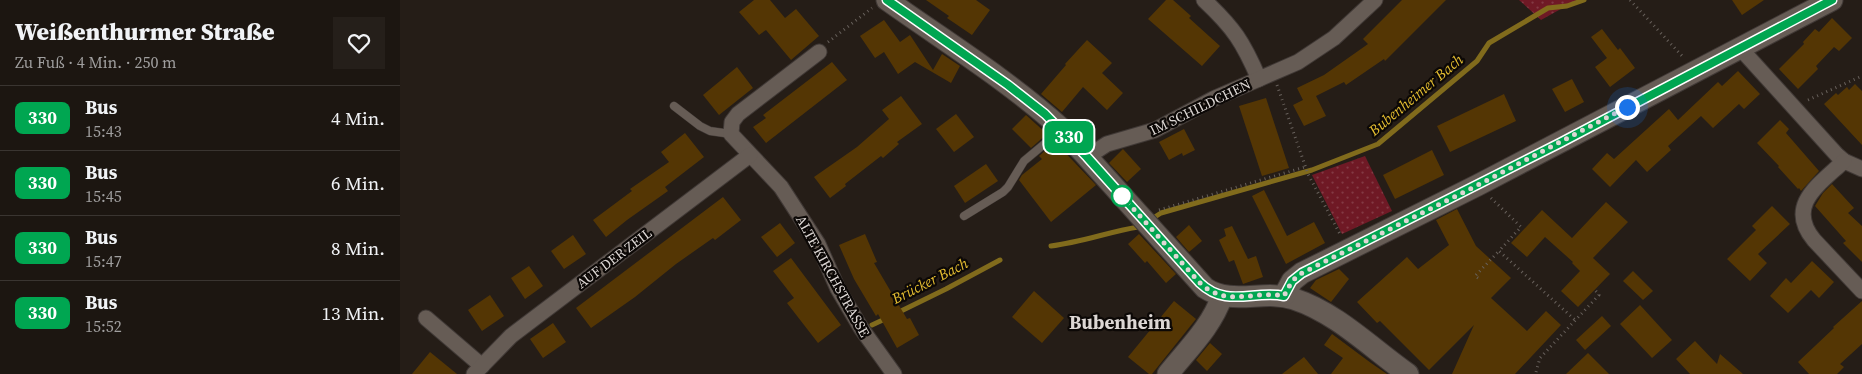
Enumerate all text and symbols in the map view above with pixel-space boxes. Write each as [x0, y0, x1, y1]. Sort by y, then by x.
text: Weißenthurmer Straße [15, 15, 275, 48]
button: heart [333, 17, 385, 69]
water label: Bubenheimer Bach [1363, 49, 1467, 141]
text: Zu Fuß · 4 Min. · 250 m [15, 51, 177, 73]
street label: IM SCHILDCHEN [1146, 74, 1254, 140]
text: Bus [85, 94, 117, 120]
your location [1615, 95, 1640, 120]
text: 330 [28, 105, 57, 130]
text: 4 Min. [331, 105, 385, 131]
text: 15:43 [85, 120, 122, 142]
line badge: 330 [1040, 121, 1098, 153]
text: 330 [1054, 124, 1084, 149]
text: Bus [85, 159, 117, 185]
text: 330 [28, 170, 57, 195]
text: 6 Min. [331, 170, 385, 196]
text: 15:45 [85, 185, 122, 207]
unlabelled marker [1111, 185, 1133, 207]
street label: ALTE KIRCHSTRASSE [791, 212, 875, 340]
street label: AUF DER ZEIL [572, 223, 656, 293]
text: Bus [85, 224, 117, 250]
text: 330 [28, 235, 57, 260]
text: 8 Min. [331, 235, 385, 261]
text: 15:47 [85, 250, 122, 272]
water label: Brücker Bach [887, 252, 972, 309]
text: Bus [85, 289, 117, 315]
text: 330 [28, 300, 57, 325]
text: 13 Min. [322, 300, 385, 326]
district label: Bubenheim [1069, 309, 1171, 335]
text: 15:52 [85, 315, 122, 337]

